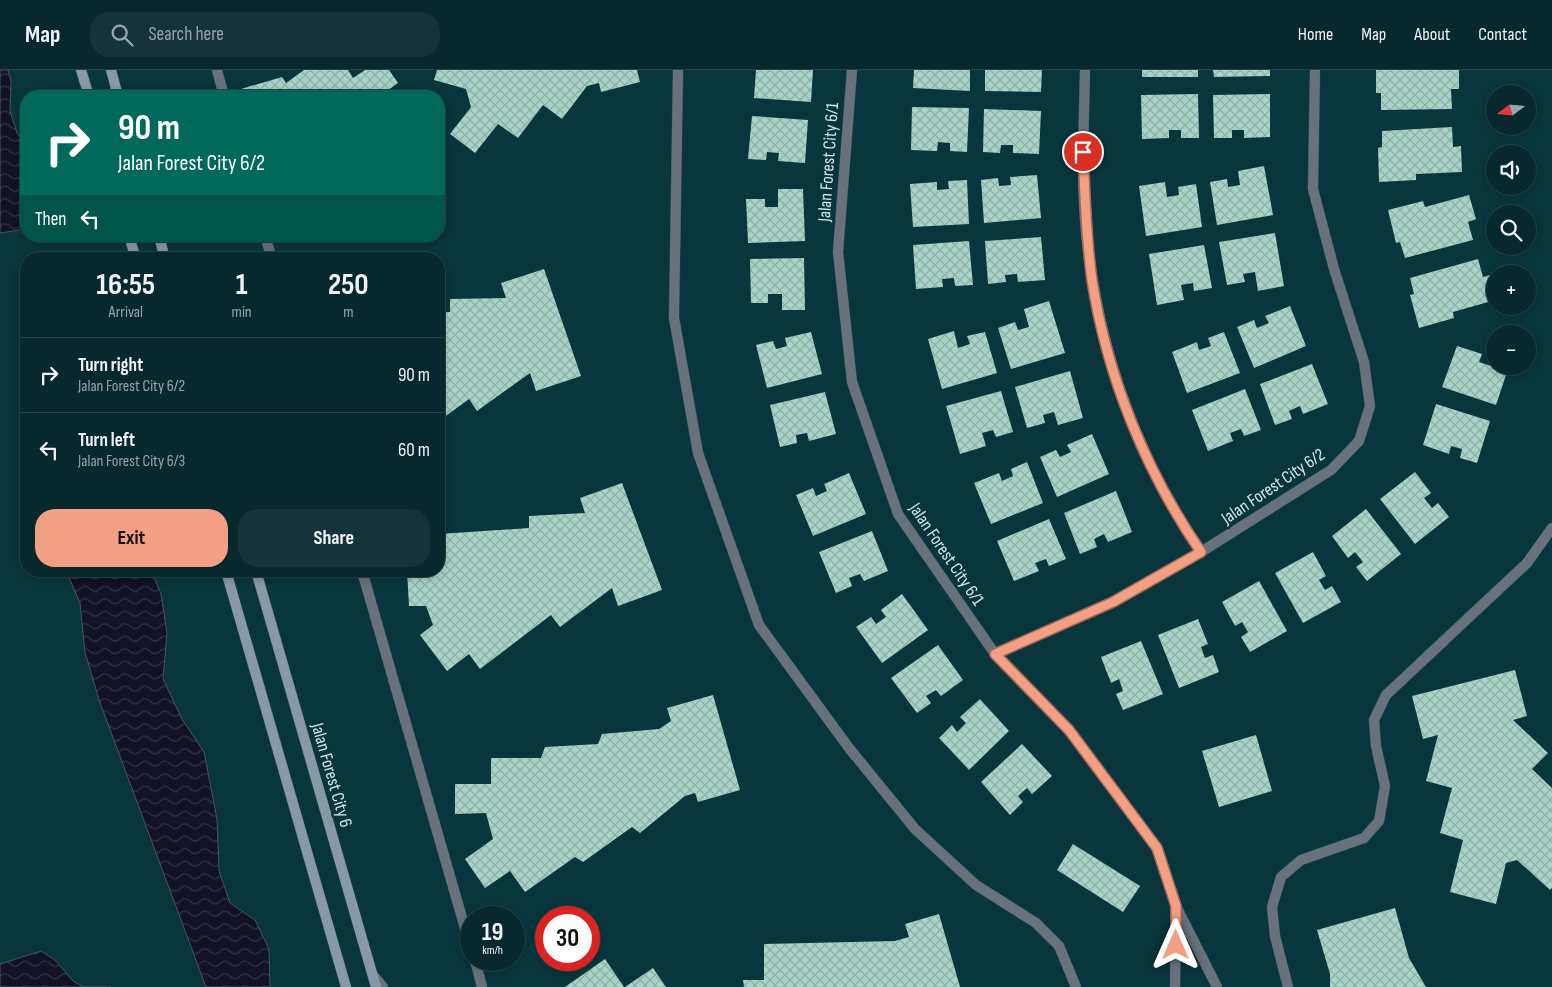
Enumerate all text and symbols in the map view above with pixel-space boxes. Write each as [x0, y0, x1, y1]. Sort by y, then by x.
search box [90, 12, 440, 57]
text: Map [25, 20, 60, 49]
icon: search [108, 21, 136, 49]
text: Search here [148, 23, 224, 46]
text: Home [1298, 24, 1333, 45]
text: Map [1361, 24, 1386, 45]
text: About [1414, 24, 1450, 45]
text: Contact [1478, 24, 1527, 45]
north arrow [1486, 85, 1536, 135]
map controls [1486, 85, 1536, 375]
street label: Jalan Forest City 6/1 [814, 101, 843, 223]
text: 90 m [118, 107, 180, 150]
icon: right [35, 110, 100, 175]
pin [1062, 131, 1104, 173]
icon: arrive [1069, 138, 1097, 166]
button: sound [1486, 145, 1536, 195]
text: Jalan Forest City 6/2 [118, 150, 265, 177]
icon: left [76, 205, 104, 233]
button: search [1486, 205, 1536, 255]
text: Then [35, 208, 66, 231]
button: + [1486, 265, 1536, 315]
text: 16:55 [96, 267, 155, 303]
text: 1 [236, 267, 248, 303]
text: 250 [328, 267, 369, 303]
text: Arrival [109, 303, 143, 322]
text: min [232, 303, 252, 322]
text: m [343, 303, 354, 322]
button: − [1486, 325, 1536, 375]
text: Turn right [78, 354, 143, 377]
icon: right [35, 361, 63, 389]
text: 90 m [398, 364, 430, 387]
text: Jalan Forest City 6/2 [78, 377, 185, 396]
text: Turn left [78, 429, 135, 452]
icon: left [35, 436, 63, 464]
text: 60 m [398, 439, 430, 462]
street label: Jalan Forest City 6/2 [1217, 444, 1329, 529]
text: Jalan Forest City 6/3 [78, 452, 185, 471]
street label: Jalan Forest City 6/1 [904, 498, 989, 610]
button: Exit [35, 509, 228, 567]
button: Share [238, 509, 430, 567]
street label: Jalan Forest City 6 [306, 720, 356, 830]
speed limit sign: 30 [535, 906, 600, 971]
text: 19 [482, 917, 503, 948]
position arrow [1149, 918, 1201, 970]
text: km/h [482, 943, 503, 958]

